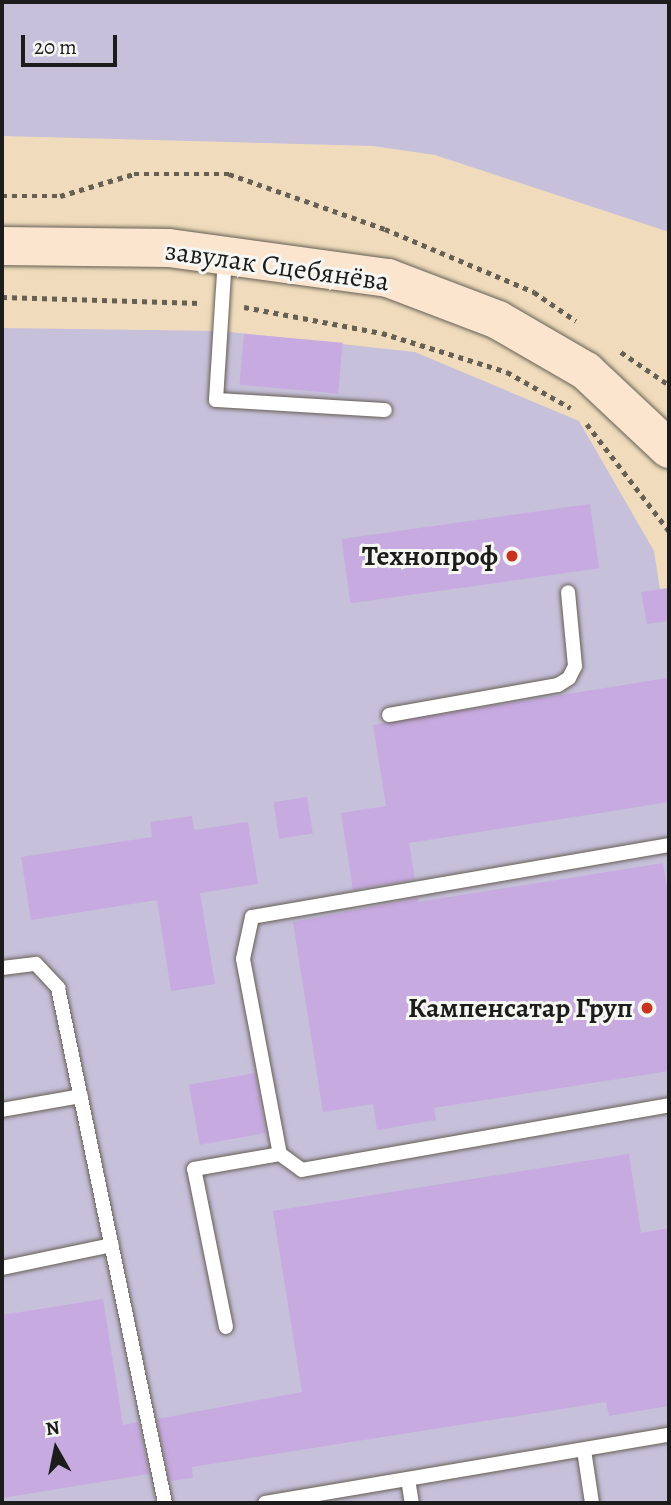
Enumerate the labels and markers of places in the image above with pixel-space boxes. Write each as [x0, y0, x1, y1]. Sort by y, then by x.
place label: Технопроф [362, 539, 498, 573]
marker: Технопроф [504, 548, 520, 564]
place label: Кампенсатар Груп [408, 991, 633, 1025]
marker: Кампенсатар Груп [639, 1000, 655, 1016]

